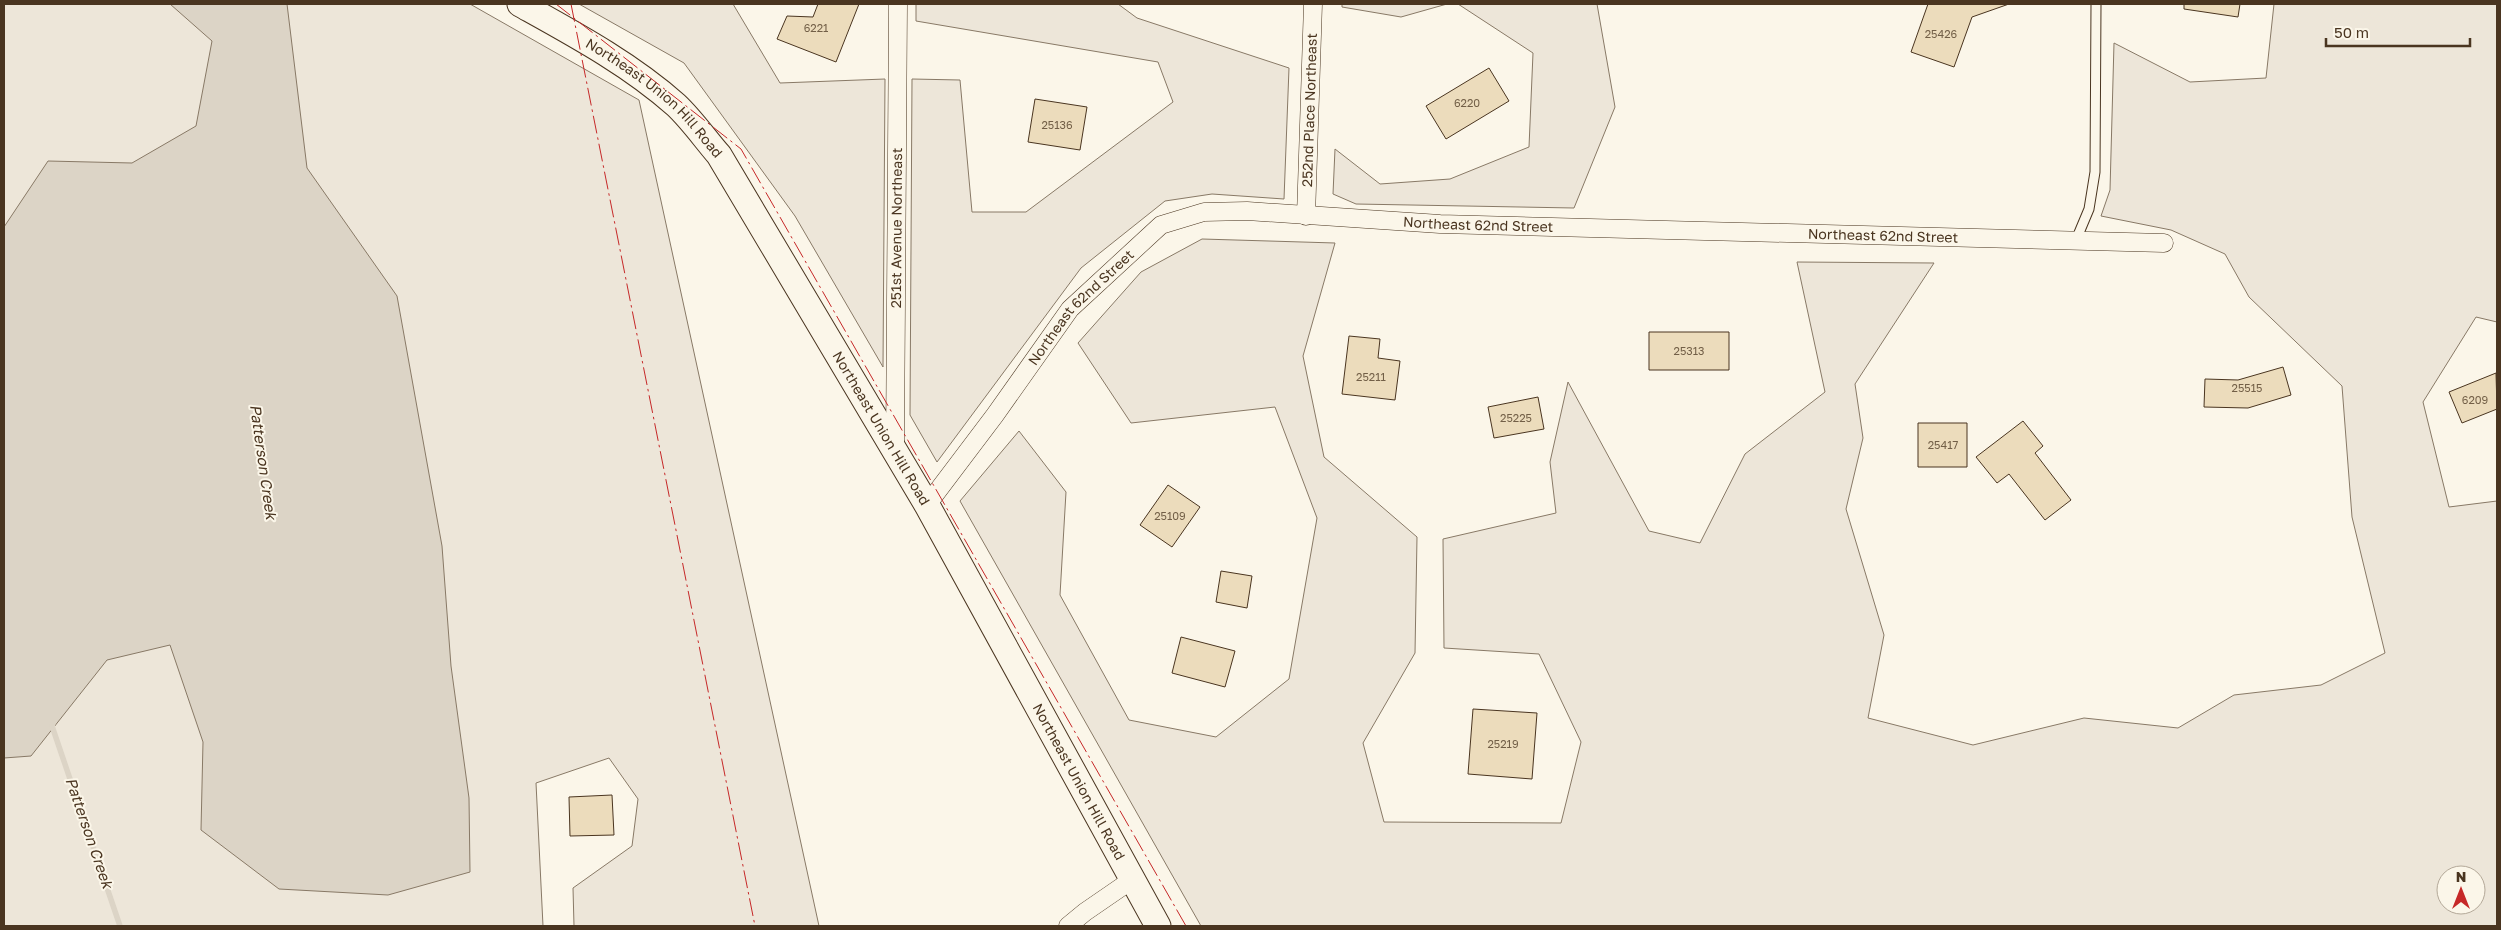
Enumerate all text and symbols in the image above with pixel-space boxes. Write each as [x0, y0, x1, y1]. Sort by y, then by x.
scale bar [2326, 15, 2470, 47]
house number: 6221 [804, 21, 828, 34]
text: 50 m [2334, 23, 2369, 41]
house number: 25426 [1925, 27, 1958, 40]
street label: 252nd Place Northeast [1298, 33, 1320, 187]
street label: Northeast Union Hill Road [583, 34, 726, 161]
house number: 6220 [1454, 96, 1480, 109]
house number: 25136 [1041, 118, 1073, 131]
street label: 251st Avenue Northeast [887, 148, 905, 308]
street label: Northeast 62nd Street [1402, 213, 1554, 235]
street label: Northeast 62nd Street [1808, 225, 1958, 246]
street label: Northeast 62nd Street [1024, 246, 1137, 368]
house number: 25313 [1674, 344, 1704, 357]
street label: Northeast Union Hill Road [830, 348, 934, 508]
house number: 25211 [1356, 370, 1386, 383]
house number: 25515 [2232, 381, 2262, 394]
house number: 6209 [2462, 393, 2488, 406]
water label: Patterson Creek [247, 403, 281, 522]
house number: 25225 [1500, 411, 1532, 424]
house number: 25417 [1928, 438, 1958, 451]
house number: 25109 [1154, 509, 1186, 522]
street label: Northeast Union Hill Road [1029, 700, 1129, 863]
house number: 25219 [1487, 737, 1519, 750]
water label: Patterson Creek [63, 775, 118, 892]
north arrow [2436, 865, 2486, 915]
text: N [2456, 868, 2466, 885]

